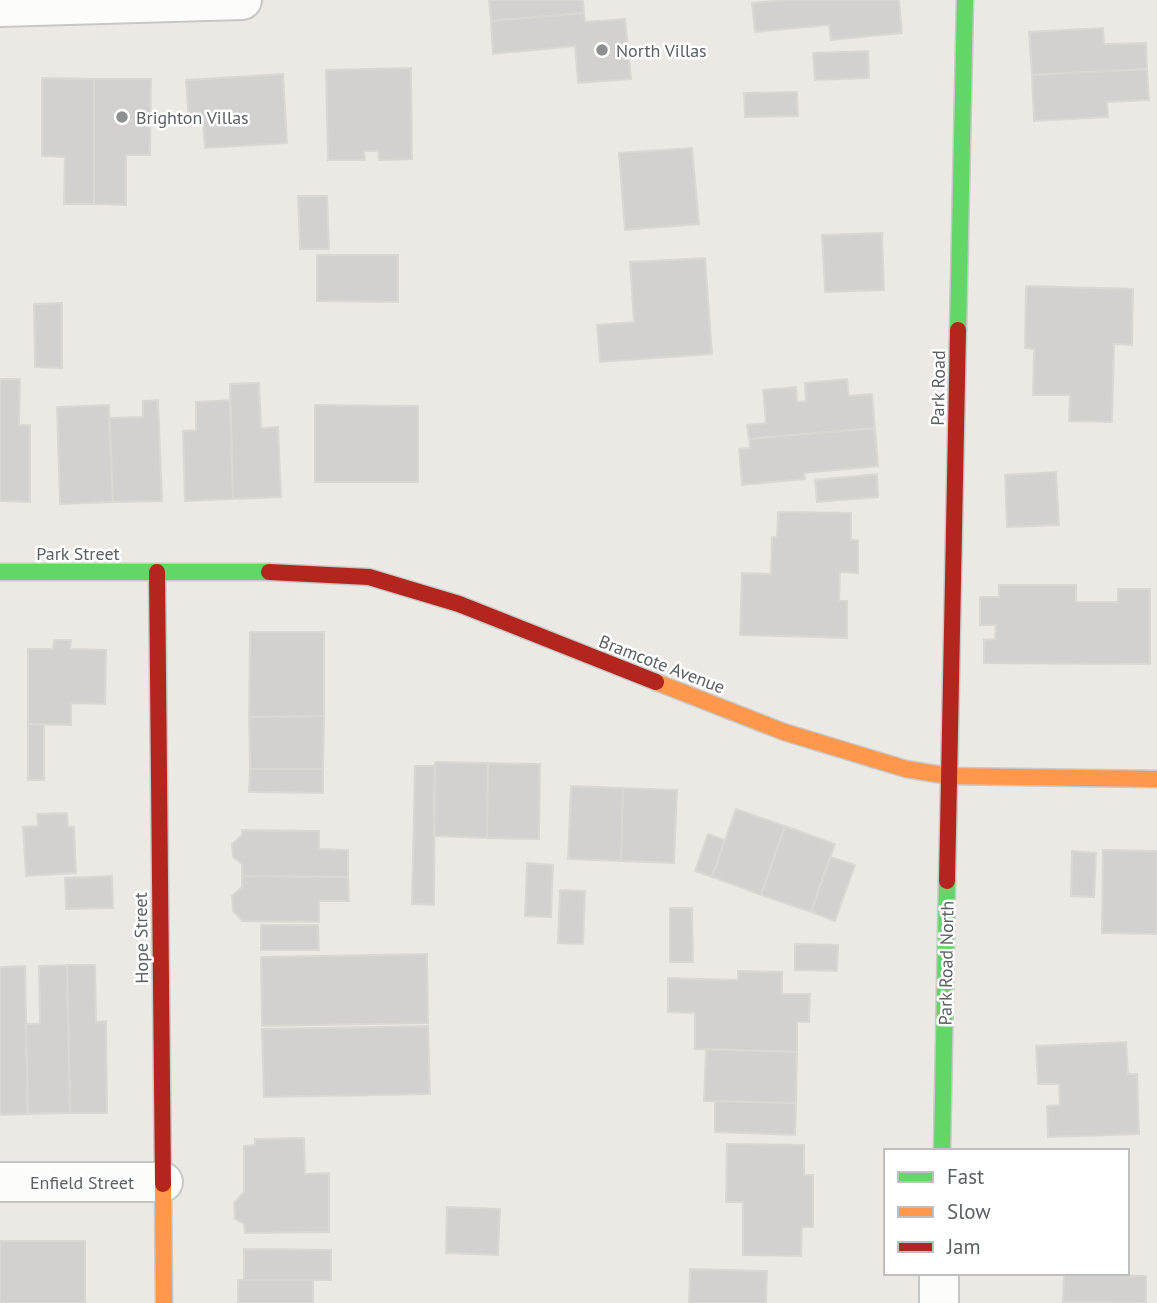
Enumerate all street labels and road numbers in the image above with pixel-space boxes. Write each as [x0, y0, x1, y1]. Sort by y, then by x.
street label: Park Road [926, 350, 950, 426]
street label: Park Street [36, 542, 120, 565]
street label: Bramcote Avenue [596, 629, 728, 699]
street label: Hope Street [129, 892, 153, 984]
street label: Park Road North [933, 900, 959, 1026]
street label: Enfield Street [30, 1171, 134, 1194]

